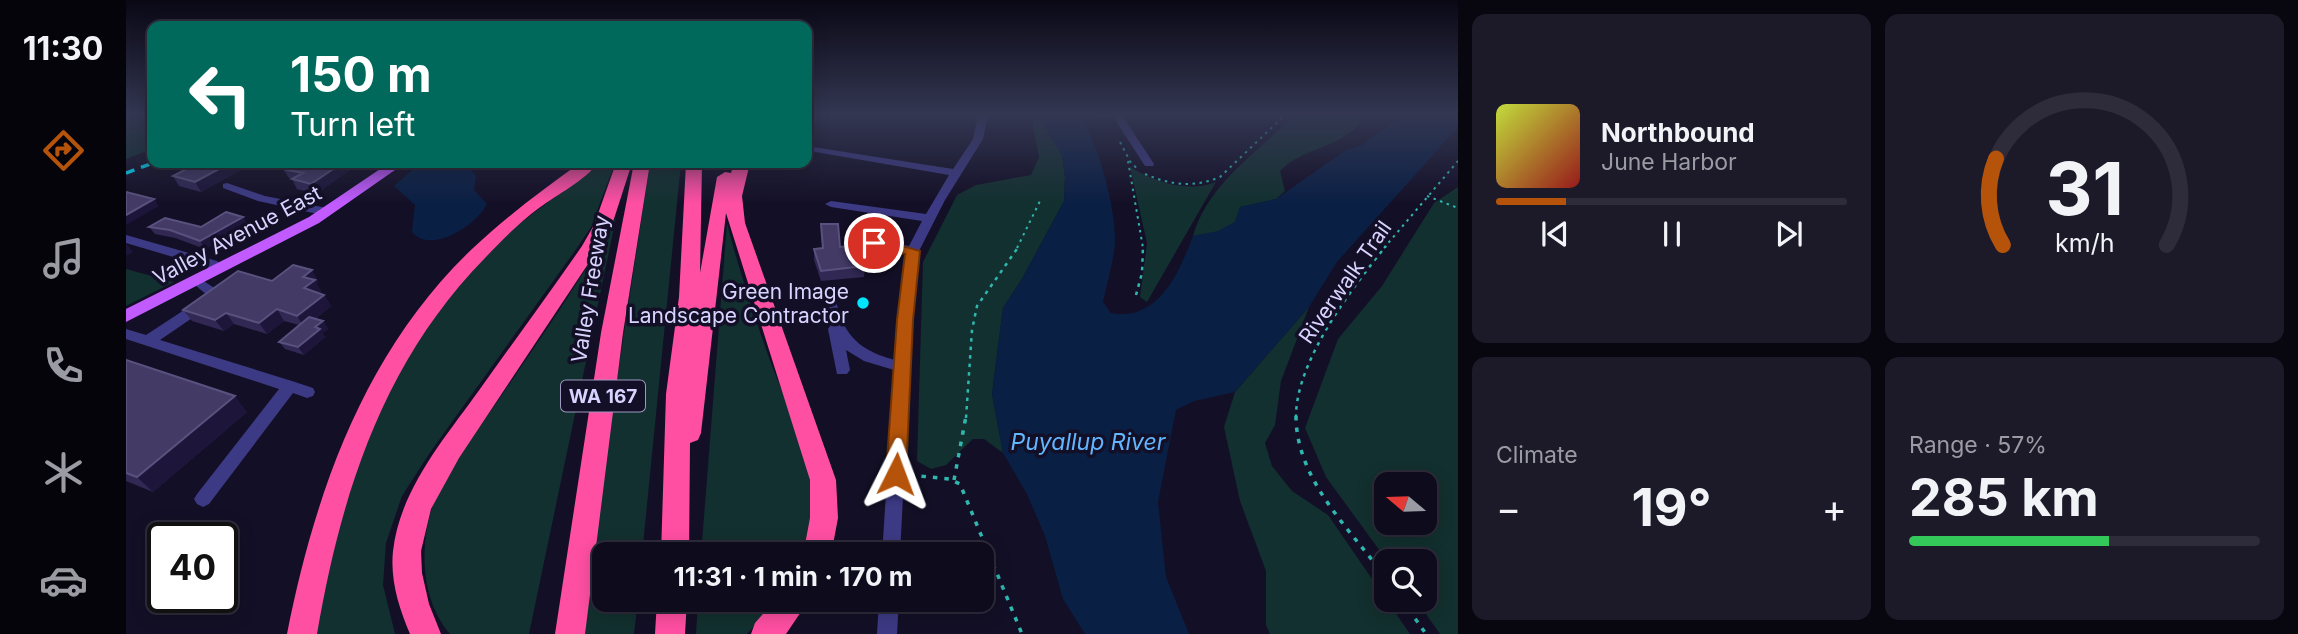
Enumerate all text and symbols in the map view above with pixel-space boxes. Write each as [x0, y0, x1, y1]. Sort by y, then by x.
text: 11:30 [23, 29, 103, 68]
text: 150 m [290, 45, 432, 104]
icon: left [175, 49, 266, 140]
text: Turn left [290, 105, 415, 144]
text: Northbound [1601, 117, 1755, 148]
icon: directions [39, 126, 88, 175]
text: 31 [2045, 144, 2124, 233]
text: June Harbor [1601, 148, 1737, 176]
street label: Valley Avenue East [149, 180, 326, 290]
street label: Valley Freeway [566, 213, 614, 364]
pin [844, 213, 904, 273]
icon: previous [1536, 215, 1574, 253]
icon: pause [1653, 215, 1691, 253]
icon: next [1770, 215, 1808, 253]
street label: Riverwalk Trail [1293, 216, 1397, 348]
icon: arrive [855, 224, 893, 262]
text: km/h [2055, 228, 2114, 258]
icon: music [39, 234, 88, 283]
place label: Green Image Landscape Contractor [628, 279, 849, 328]
marker: Green Image Landscape Contractor [855, 295, 871, 311]
icon: phone [39, 341, 88, 390]
road number: WA 167 [561, 380, 645, 412]
water label: Puyallup River [1011, 428, 1167, 456]
text: Range · 57% [1909, 431, 2047, 459]
position arrow [859, 437, 933, 511]
text: Climate [1496, 441, 1578, 469]
icon: climate [39, 448, 88, 497]
text: 285 km [1909, 466, 2099, 529]
north arrow [1374, 472, 1437, 536]
map controls [1374, 472, 1437, 612]
text: 19° [1631, 476, 1712, 539]
text: − [1496, 485, 1521, 531]
text: + [1822, 485, 1847, 531]
speed limit sign: 40 [147, 522, 238, 613]
button: search [1374, 549, 1437, 612]
icon: car [39, 556, 88, 605]
text: 11:31 · 1 min · 170 m [674, 561, 912, 592]

